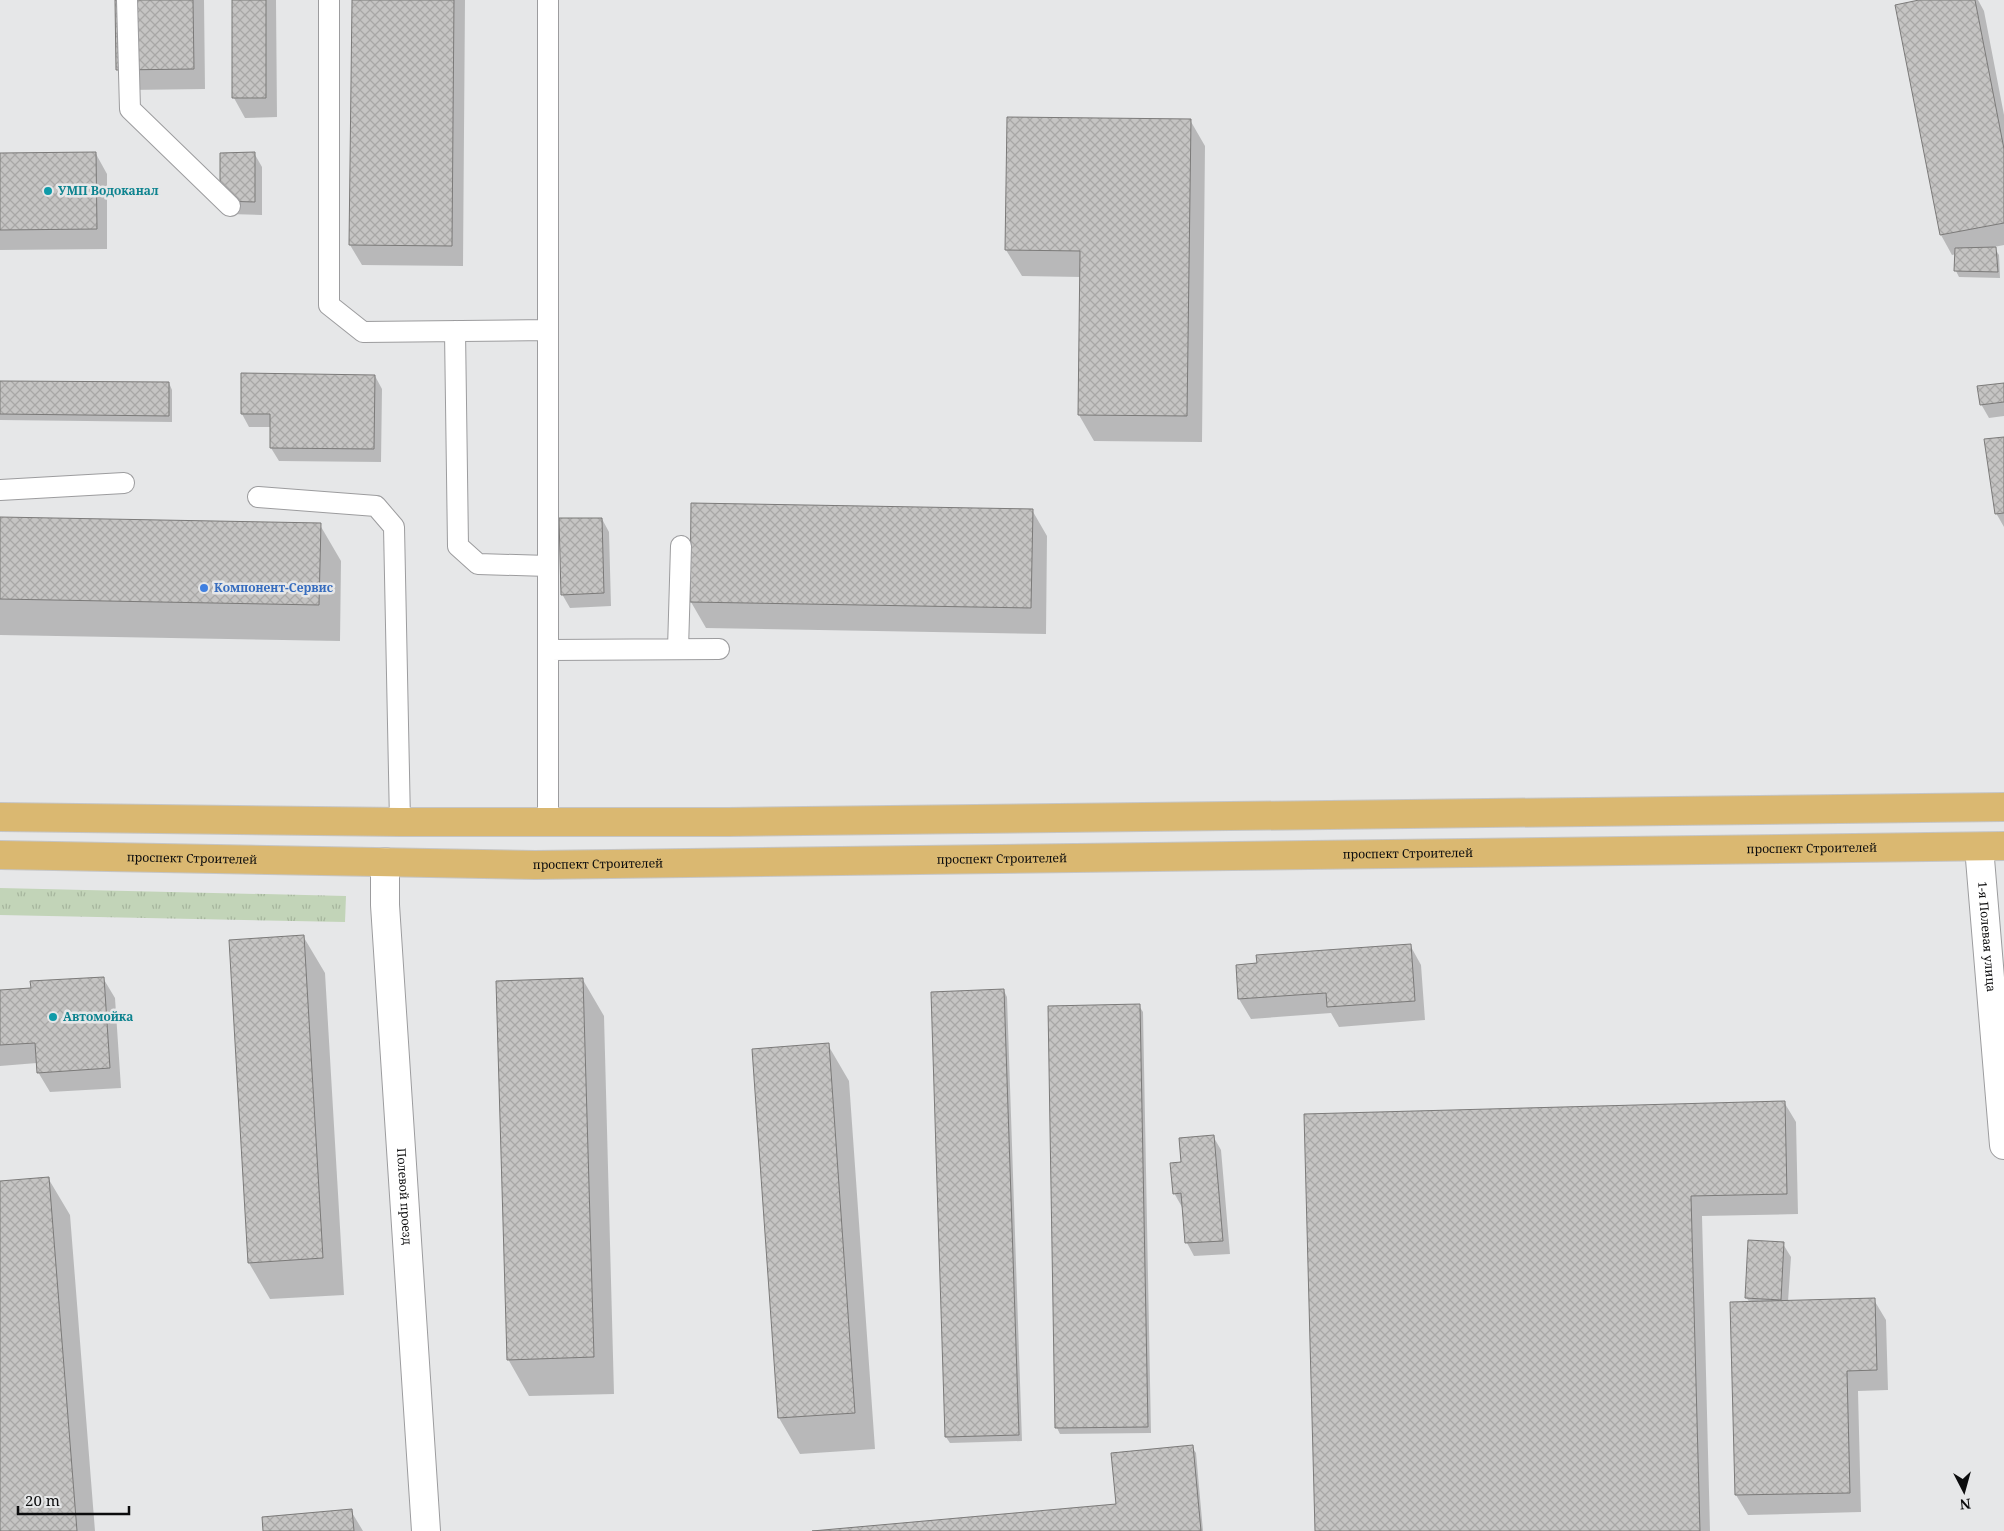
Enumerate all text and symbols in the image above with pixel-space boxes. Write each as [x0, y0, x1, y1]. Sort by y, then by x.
place label: УМП Водоканал [58, 182, 159, 199]
marker: УМП Водоканал [42, 185, 54, 197]
place label: Компонент-Сервис [214, 579, 333, 596]
marker: Компонент-Сервис [198, 582, 210, 594]
street label: проспект Строителей [1746, 839, 1877, 857]
street label: проспект Строителей [1342, 844, 1473, 863]
street label: проспект Строителей [127, 848, 257, 868]
street label: проспект Строителей [937, 849, 1067, 868]
street label: проспект Строителей [533, 854, 663, 873]
street label: 1-я Полевая улица [1974, 881, 2000, 993]
place label: Автомойка [63, 1008, 133, 1025]
marker: Автомойка [47, 1011, 59, 1023]
street label: Полевой проезд [393, 1147, 416, 1245]
north arrow [1939, 1466, 1989, 1516]
scale bar [18, 1484, 129, 1516]
text: 20 m [25, 1490, 60, 1510]
text: N [1959, 1494, 1972, 1514]

